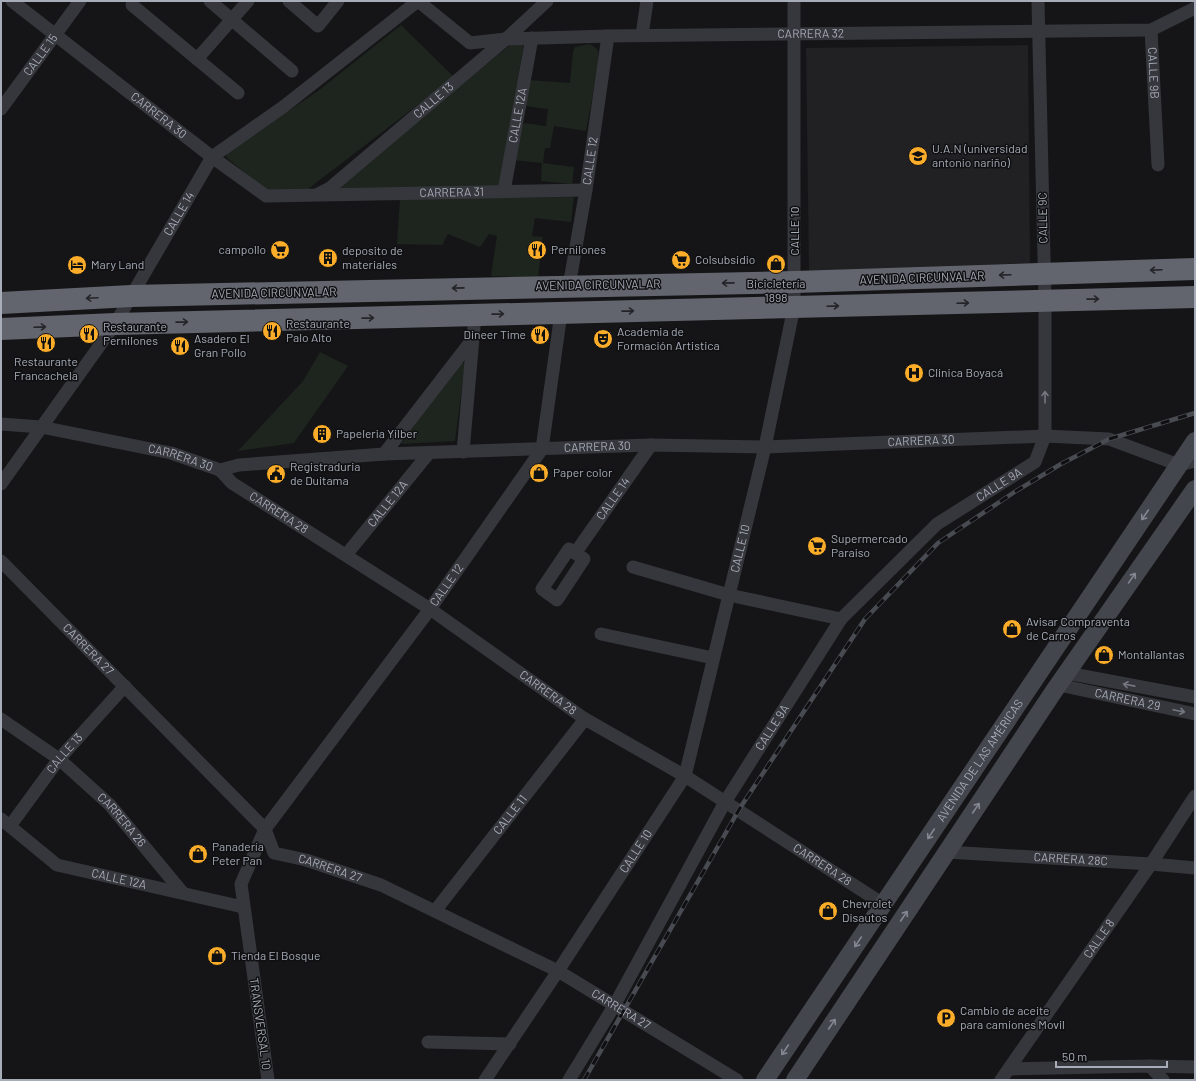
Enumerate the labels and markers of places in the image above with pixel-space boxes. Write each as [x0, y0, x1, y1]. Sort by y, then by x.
place label: U.A.N (universidad antonio nariño) [932, 141, 1027, 169]
school or university icon: U.A.N (universidad antonio nariño) [907, 145, 929, 167]
supermarket icon: campollo [269, 239, 291, 261]
restaurant icon: Pernilones [526, 239, 548, 261]
place label: campollo [219, 242, 266, 256]
place label: Pernilones [551, 242, 606, 256]
place label: deposito de materiales [342, 243, 403, 271]
building icon: deposito de materiales [317, 247, 339, 269]
supermarket icon: Colsubsidio [670, 249, 692, 271]
place label: Colsubsidio [695, 252, 755, 266]
shop icon: Bicicletería 1898 [765, 253, 787, 275]
hotel icon: Mary Land [66, 254, 88, 276]
place label: Mary Land [91, 257, 144, 271]
place label: Bicicletería 1898 [747, 276, 805, 304]
place label: Restaurante Palo Alto [286, 316, 350, 344]
place label: Restaurante Pernilones [103, 319, 167, 347]
restaurant icon: Restaurante Palo Alto [261, 320, 283, 342]
restaurant icon: Restaurante Pernilones [78, 323, 100, 345]
restaurant icon: Dineer Time [529, 324, 551, 346]
place label: Academia de Formación Artistica [617, 324, 720, 352]
place label: Dineer Time [464, 327, 526, 341]
theatre icon: Academia de Formación Artistica [592, 328, 614, 350]
place label: Asadero El Gran Pollo [194, 331, 249, 359]
restaurant icon: Restaurante Francachela [35, 332, 57, 354]
restaurant icon: Asadero El Gran Pollo [169, 335, 191, 357]
place label: Restaurante Francachela [14, 354, 78, 382]
hospital icon: Clinica Boyacá [903, 362, 925, 384]
place label: Clinica Boyacá [928, 365, 1003, 379]
building icon: Papeleria Yilber [311, 423, 333, 445]
place label: Papeleria Yilber [336, 426, 418, 440]
place label: Registraduria de Duitama [290, 459, 360, 487]
shop icon: Paper color [528, 462, 550, 484]
public building icon: Registraduria de Duitama [265, 463, 287, 485]
place label: Paper color [553, 465, 613, 479]
place label: Supermercado Paraiso [831, 531, 908, 559]
supermarket icon: Supermercado Paraiso [806, 535, 828, 557]
place label: Avisar Compraventa de Carros [1026, 614, 1130, 642]
shop icon: Avisar Compraventa de Carros [1001, 618, 1023, 640]
shop icon: Montallantas [1093, 644, 1115, 666]
place label: Montallantas [1118, 647, 1185, 661]
place label: Panadería Peter Pan [212, 839, 264, 867]
shop icon: Panadería Peter Pan [187, 843, 209, 865]
place label: Chevrolet Disautos [842, 896, 892, 924]
shop icon: Chevrolet Disautos [817, 900, 839, 922]
shop icon: Tienda El Bosque [206, 945, 228, 967]
place label: Tienda El Bosque [231, 948, 320, 962]
place label: Cambio de aceite para camiones Movil [960, 1003, 1065, 1031]
parking icon: Cambio de aceite para camiones Movil [935, 1007, 957, 1029]

